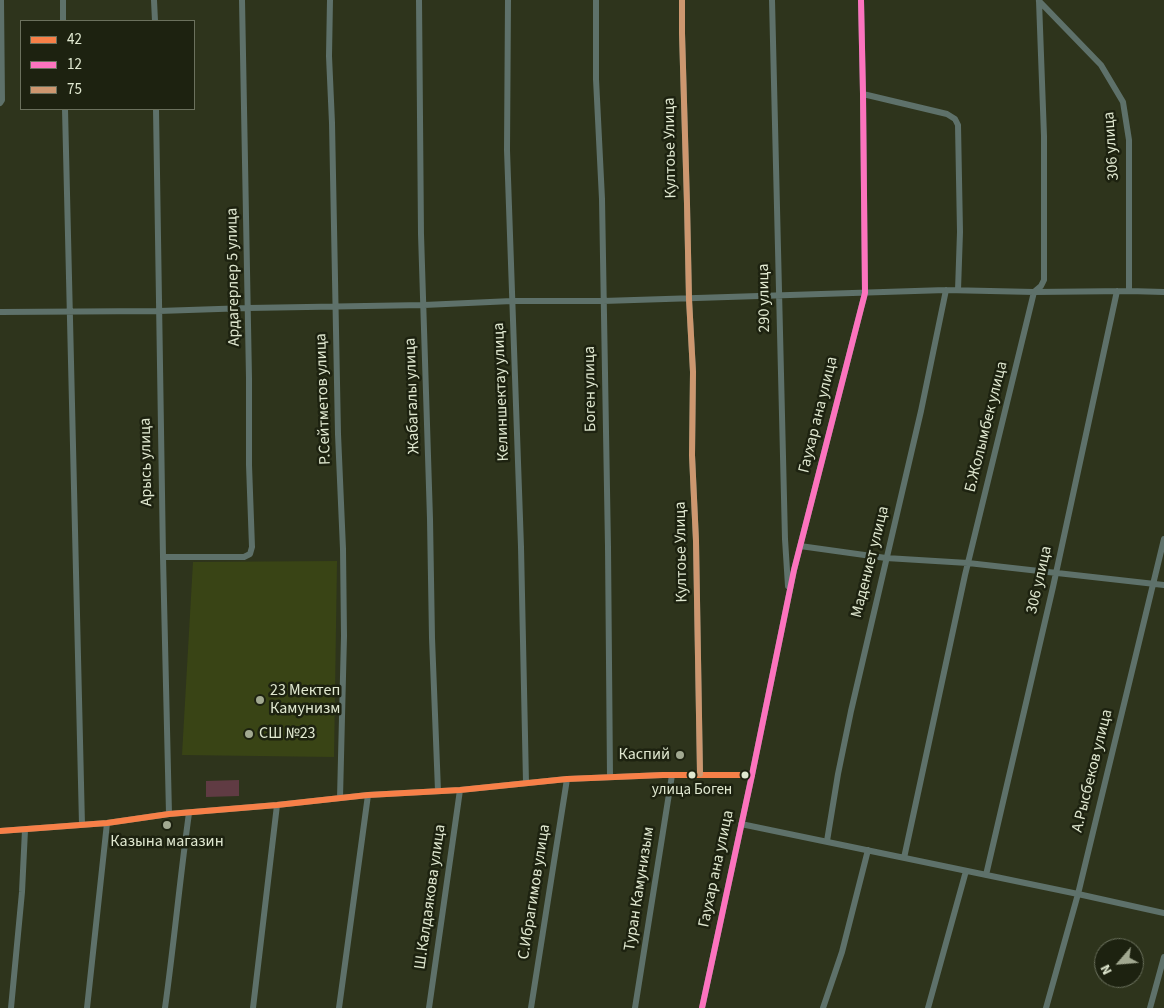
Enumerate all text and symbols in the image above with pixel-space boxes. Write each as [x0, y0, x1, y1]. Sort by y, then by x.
legend [20, 20, 195, 110]
text: 42 [67, 29, 82, 50]
text: 12 [67, 54, 82, 75]
text: 75 [67, 79, 82, 100]
street label: Култоье Улица [661, 97, 681, 199]
street label: 306 улица [1100, 111, 1124, 181]
street label: Ардагерлер 5 улица [223, 208, 245, 346]
street label: 290 улица [755, 263, 775, 333]
street label: Келиншектау улица [490, 322, 514, 462]
street label: Р.Сейтметов улица [312, 333, 336, 465]
street label: Жабагалы улица [401, 337, 425, 455]
street label: Боген улица [581, 346, 601, 432]
street label: Гаухар ана улица [795, 355, 843, 475]
street label: Б.Жолымбек улица [961, 360, 1013, 494]
street label: Арысь улица [137, 418, 157, 506]
street label: Култоье Улица [672, 501, 692, 603]
street label: Мадениет улица [848, 504, 894, 620]
street label: 306 улица [1023, 544, 1057, 616]
place label: 23 Мектеп Камунизм [270, 681, 340, 719]
marker: 23 Мектеп Камунизм [254, 694, 266, 706]
street label: А.Рысбеков улица [1068, 708, 1118, 834]
place label: СШ №23 [259, 724, 316, 744]
marker: СШ №23 [243, 728, 255, 740]
place label: Каспий [618, 745, 670, 765]
marker: Каспий [674, 749, 686, 761]
marker: улица Боген [687, 770, 697, 780]
unlabelled marker [740, 770, 750, 780]
place label: улица Боген [652, 782, 732, 800]
street label: Гаухар ана улица [695, 809, 739, 929]
marker: Казына магазин [161, 819, 173, 831]
street label: Ш.Калдаякова улица [411, 823, 451, 971]
street label: С.Ибрагимов улица [515, 823, 555, 961]
street label: Туран Камунизым [621, 825, 659, 953]
place label: Казына магазин [110, 832, 224, 852]
north arrow [1094, 938, 1144, 988]
text: N [1096, 961, 1118, 978]

